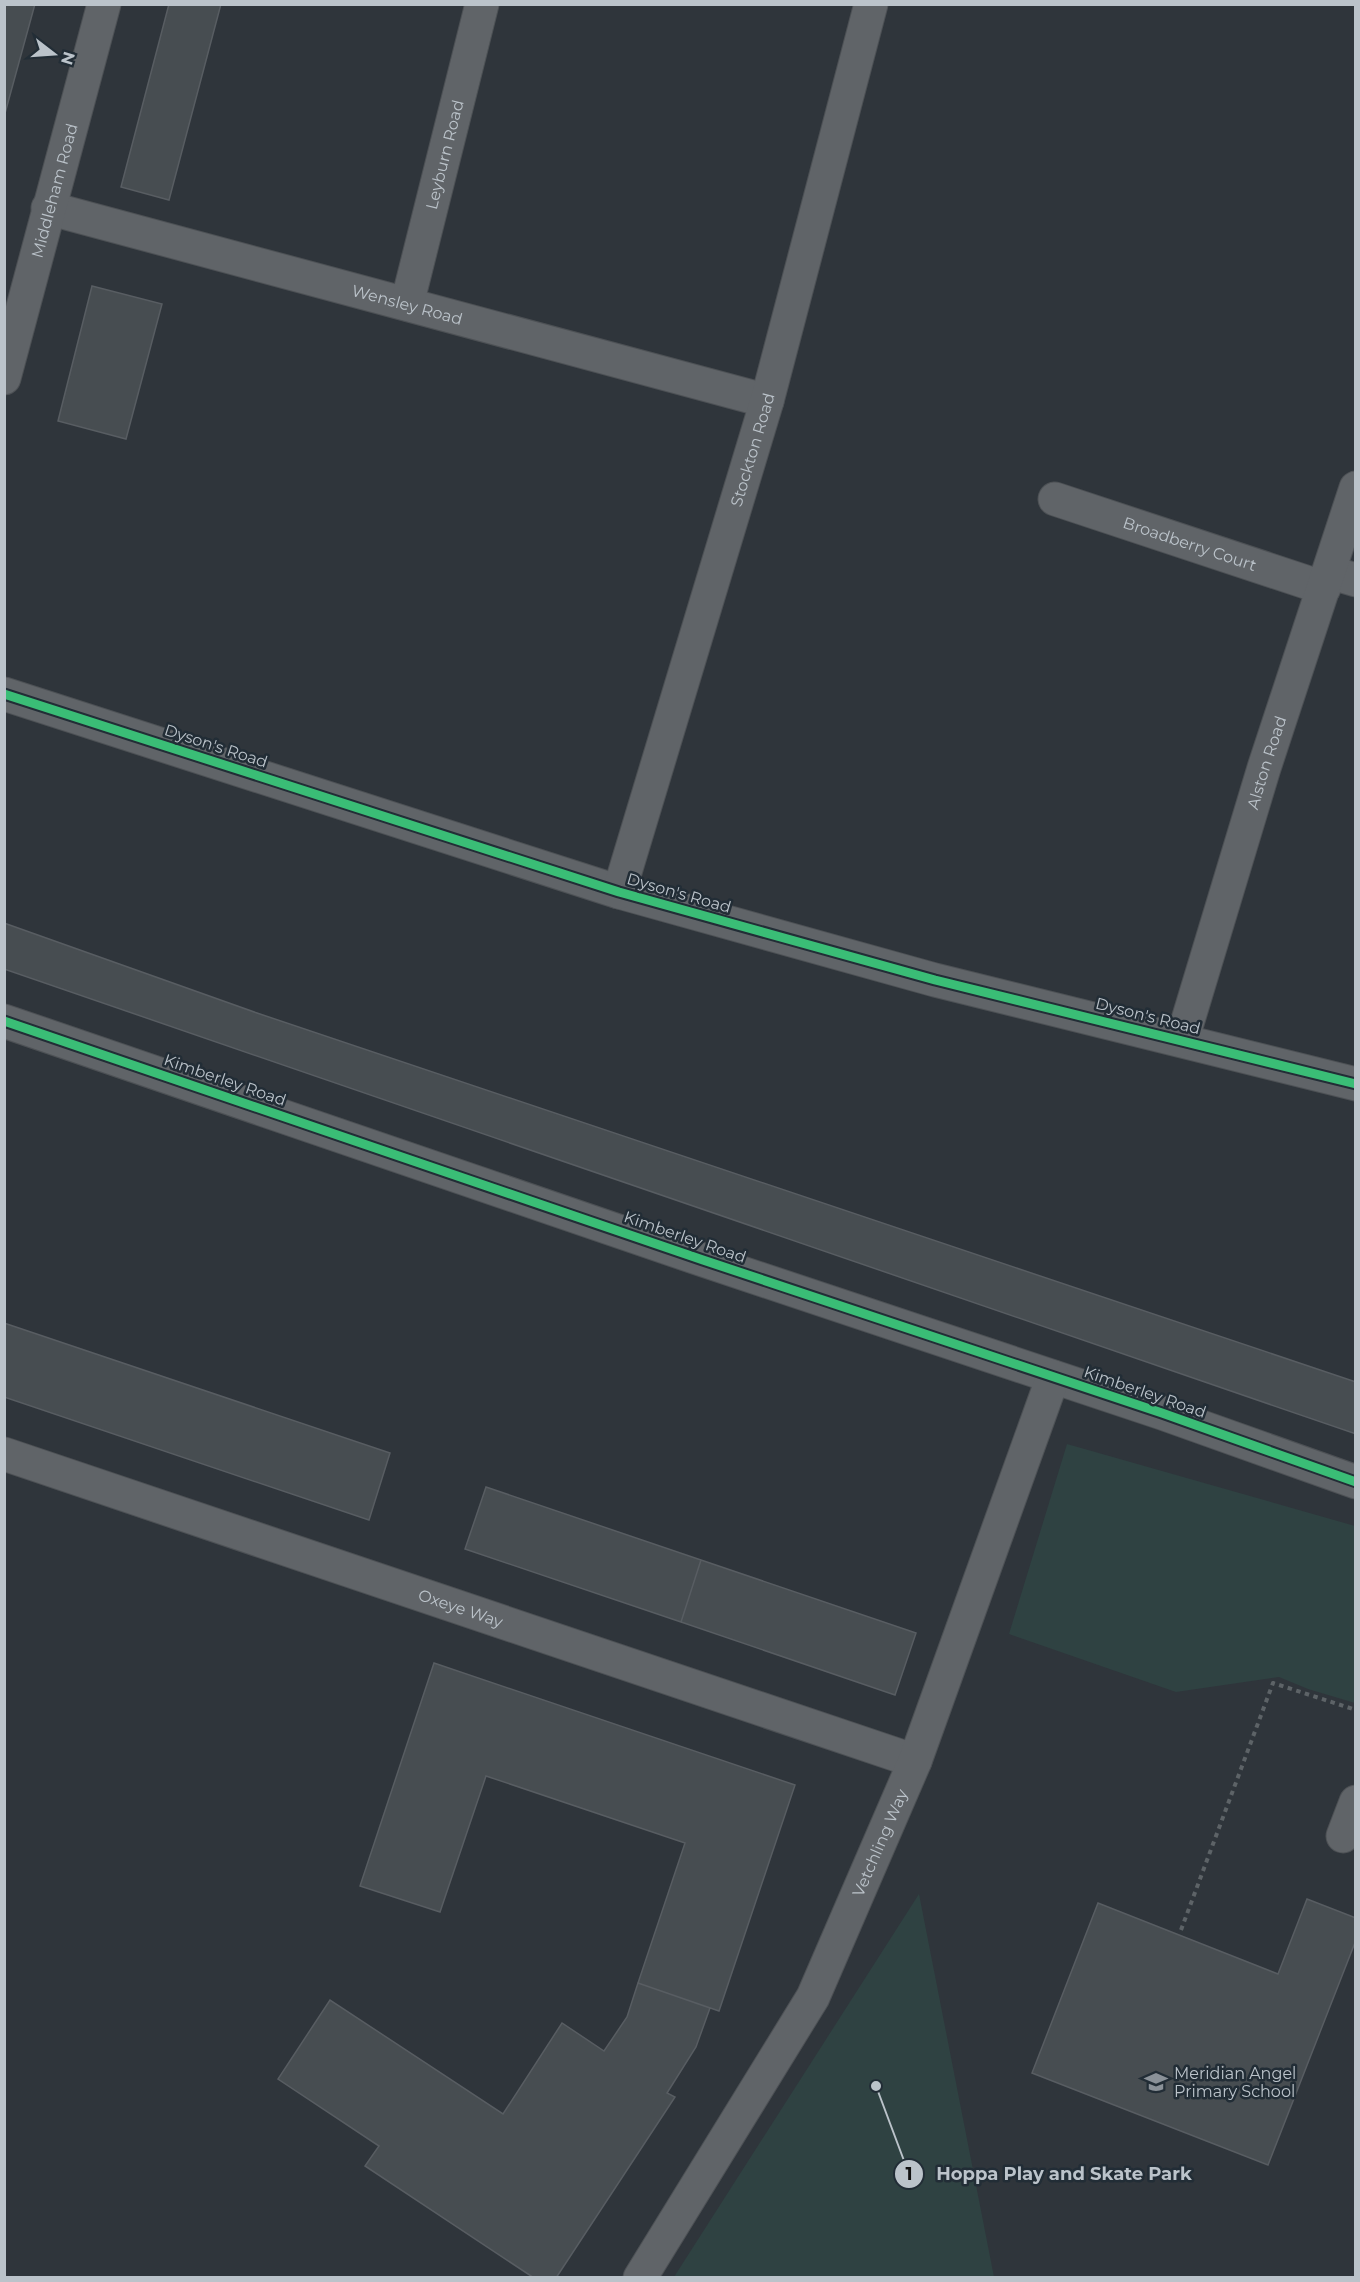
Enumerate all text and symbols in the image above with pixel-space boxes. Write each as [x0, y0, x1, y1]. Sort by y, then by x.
north arrow [24, 24, 84, 84]
text: N [57, 49, 79, 67]
street label: Leyburn Road [422, 98, 467, 211]
street label: Middleham Road [27, 121, 81, 260]
street label: Wensley Road [350, 281, 465, 328]
street label: Stockton Road [726, 391, 778, 509]
street label: Broadberry Court [1121, 513, 1260, 575]
street label: Alston Road [1243, 713, 1290, 811]
street label: Dyson's Road [162, 720, 270, 772]
street label: Dyson's Road [625, 869, 733, 917]
street label: Dyson's Road [1094, 994, 1202, 1038]
street label: Kimberley Road [161, 1050, 289, 1110]
street label: Kimberley Road [621, 1207, 749, 1267]
street label: Kimberley Road [1081, 1362, 1209, 1422]
street label: Oxeye Way [416, 1585, 506, 1631]
street label: Vetchling Way [848, 1786, 911, 1899]
place label: Meridian Angel Primary School [1174, 2064, 1296, 2101]
school or university icon: Meridian Angel Primary School [1143, 2069, 1169, 2095]
callout: Hoppa Play and Skate Park [894, 2156, 1204, 2192]
text: 1 [905, 2163, 913, 2185]
text: Hoppa Play and Skate Park [936, 2163, 1192, 2185]

